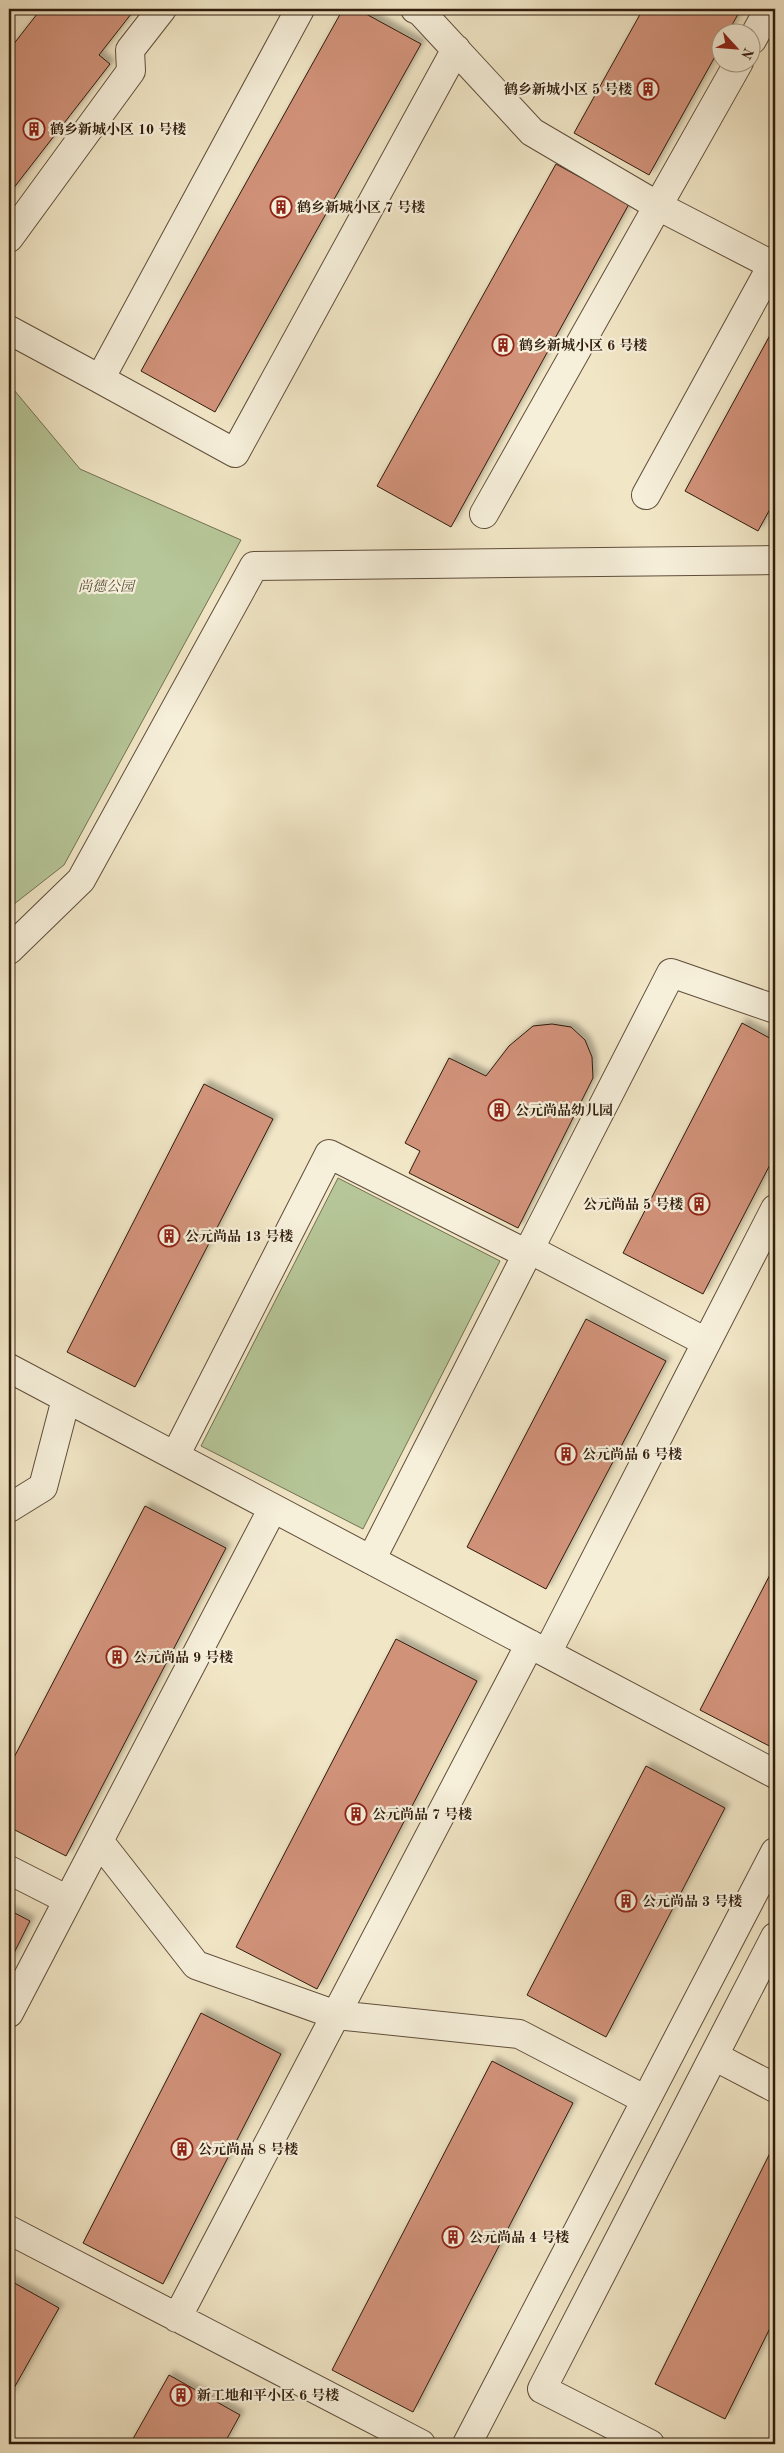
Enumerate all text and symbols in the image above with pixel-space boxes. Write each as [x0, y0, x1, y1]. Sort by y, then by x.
north arrow [712, 22, 762, 72]
text: N [738, 45, 755, 61]
building icon: 鹤乡新城小区 5 号楼 [636, 77, 660, 101]
place label: 鹤乡新城小区 5 号楼 [504, 81, 632, 97]
building icon: 鹤乡新城小区 10 号楼 [22, 117, 46, 141]
place label: 鹤乡新城小区 10 号楼 [50, 121, 186, 137]
building icon: 鹤乡新城小区 7 号楼 [269, 195, 293, 219]
place label: 鹤乡新城小区 7 号楼 [297, 199, 425, 215]
building icon: 鹤乡新城小区 6 号楼 [491, 333, 515, 357]
place label: 鹤乡新城小区 6 号楼 [519, 337, 647, 353]
park label: 尚德公园 [78, 579, 136, 594]
building icon: 公元尚品幼儿园 [487, 1098, 511, 1122]
place label: 公元尚品幼儿园 [515, 1103, 613, 1118]
building icon: 公元尚品 5 号楼 [687, 1192, 711, 1216]
place label: 公元尚品 5 号楼 [583, 1197, 683, 1212]
building icon: 公元尚品 13 号楼 [157, 1224, 181, 1248]
place label: 公元尚品 13 号楼 [185, 1229, 293, 1244]
building icon: 公元尚品 6 号楼 [554, 1442, 578, 1466]
place label: 公元尚品 6 号楼 [582, 1447, 682, 1462]
building icon: 公元尚品 9 号楼 [105, 1645, 129, 1669]
place label: 公元尚品 9 号楼 [133, 1650, 233, 1665]
building icon: 公元尚品 7 号楼 [344, 1802, 368, 1826]
place label: 公元尚品 7 号楼 [372, 1807, 472, 1822]
building icon: 公元尚品 3 号楼 [614, 1889, 638, 1913]
place label: 公元尚品 3 号楼 [642, 1894, 742, 1909]
building icon: 公元尚品 8 号楼 [170, 2137, 194, 2161]
place label: 公元尚品 8 号楼 [198, 2142, 298, 2157]
building icon: 公元尚品 4 号楼 [441, 2225, 465, 2249]
place label: 公元尚品 4 号楼 [469, 2230, 569, 2245]
building icon: 新工地和平小区 6 号楼 [169, 2383, 193, 2407]
place label: 新工地和平小区 6 号楼 [197, 2388, 339, 2403]

